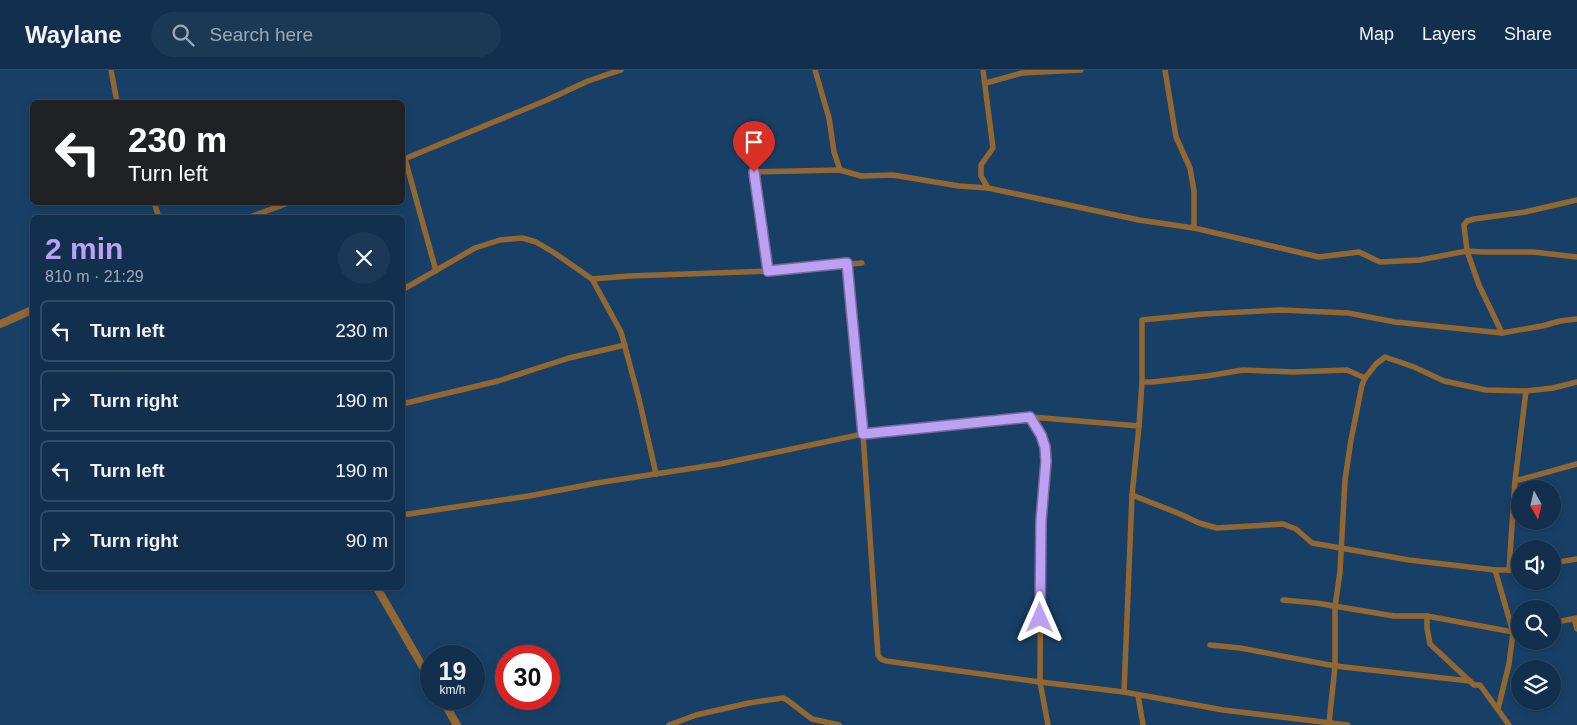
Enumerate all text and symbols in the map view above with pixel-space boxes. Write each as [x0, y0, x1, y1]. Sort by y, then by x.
search box [151, 12, 501, 57]
text: Waylane [25, 21, 121, 48]
icon: search [169, 21, 197, 49]
text: Search here [209, 24, 313, 45]
text: Map [1359, 24, 1394, 44]
text: Layers [1422, 24, 1476, 44]
text: Share [1504, 24, 1552, 44]
icon: left [45, 120, 110, 185]
text: 230 m [128, 120, 227, 159]
pin [733, 121, 775, 172]
icon: arrive [740, 128, 768, 156]
text: Turn left [128, 161, 208, 186]
text: 2 min [45, 232, 123, 265]
button: close [338, 232, 390, 284]
text: 810 m · 21:29 [45, 268, 144, 285]
icon: left [47, 317, 75, 345]
text: Turn left [90, 320, 165, 341]
text: 230 m [335, 320, 388, 341]
icon: right [47, 387, 75, 415]
text: Turn right [90, 390, 178, 411]
text: 190 m [335, 390, 388, 411]
icon: left [47, 457, 75, 485]
text: Turn left [90, 460, 165, 481]
text: 190 m [335, 460, 388, 481]
north arrow [1511, 480, 1561, 530]
map controls [1511, 480, 1561, 710]
icon: right [47, 527, 75, 555]
text: Turn right [90, 530, 178, 551]
text: 90 m [346, 530, 388, 551]
button: sound [1511, 540, 1561, 590]
position arrow [1013, 591, 1065, 643]
button: search [1511, 600, 1561, 650]
speed limit sign: 30 [495, 645, 560, 710]
text: 19 [439, 657, 466, 685]
button: layers [1511, 660, 1561, 710]
text: km/h [439, 683, 466, 697]

